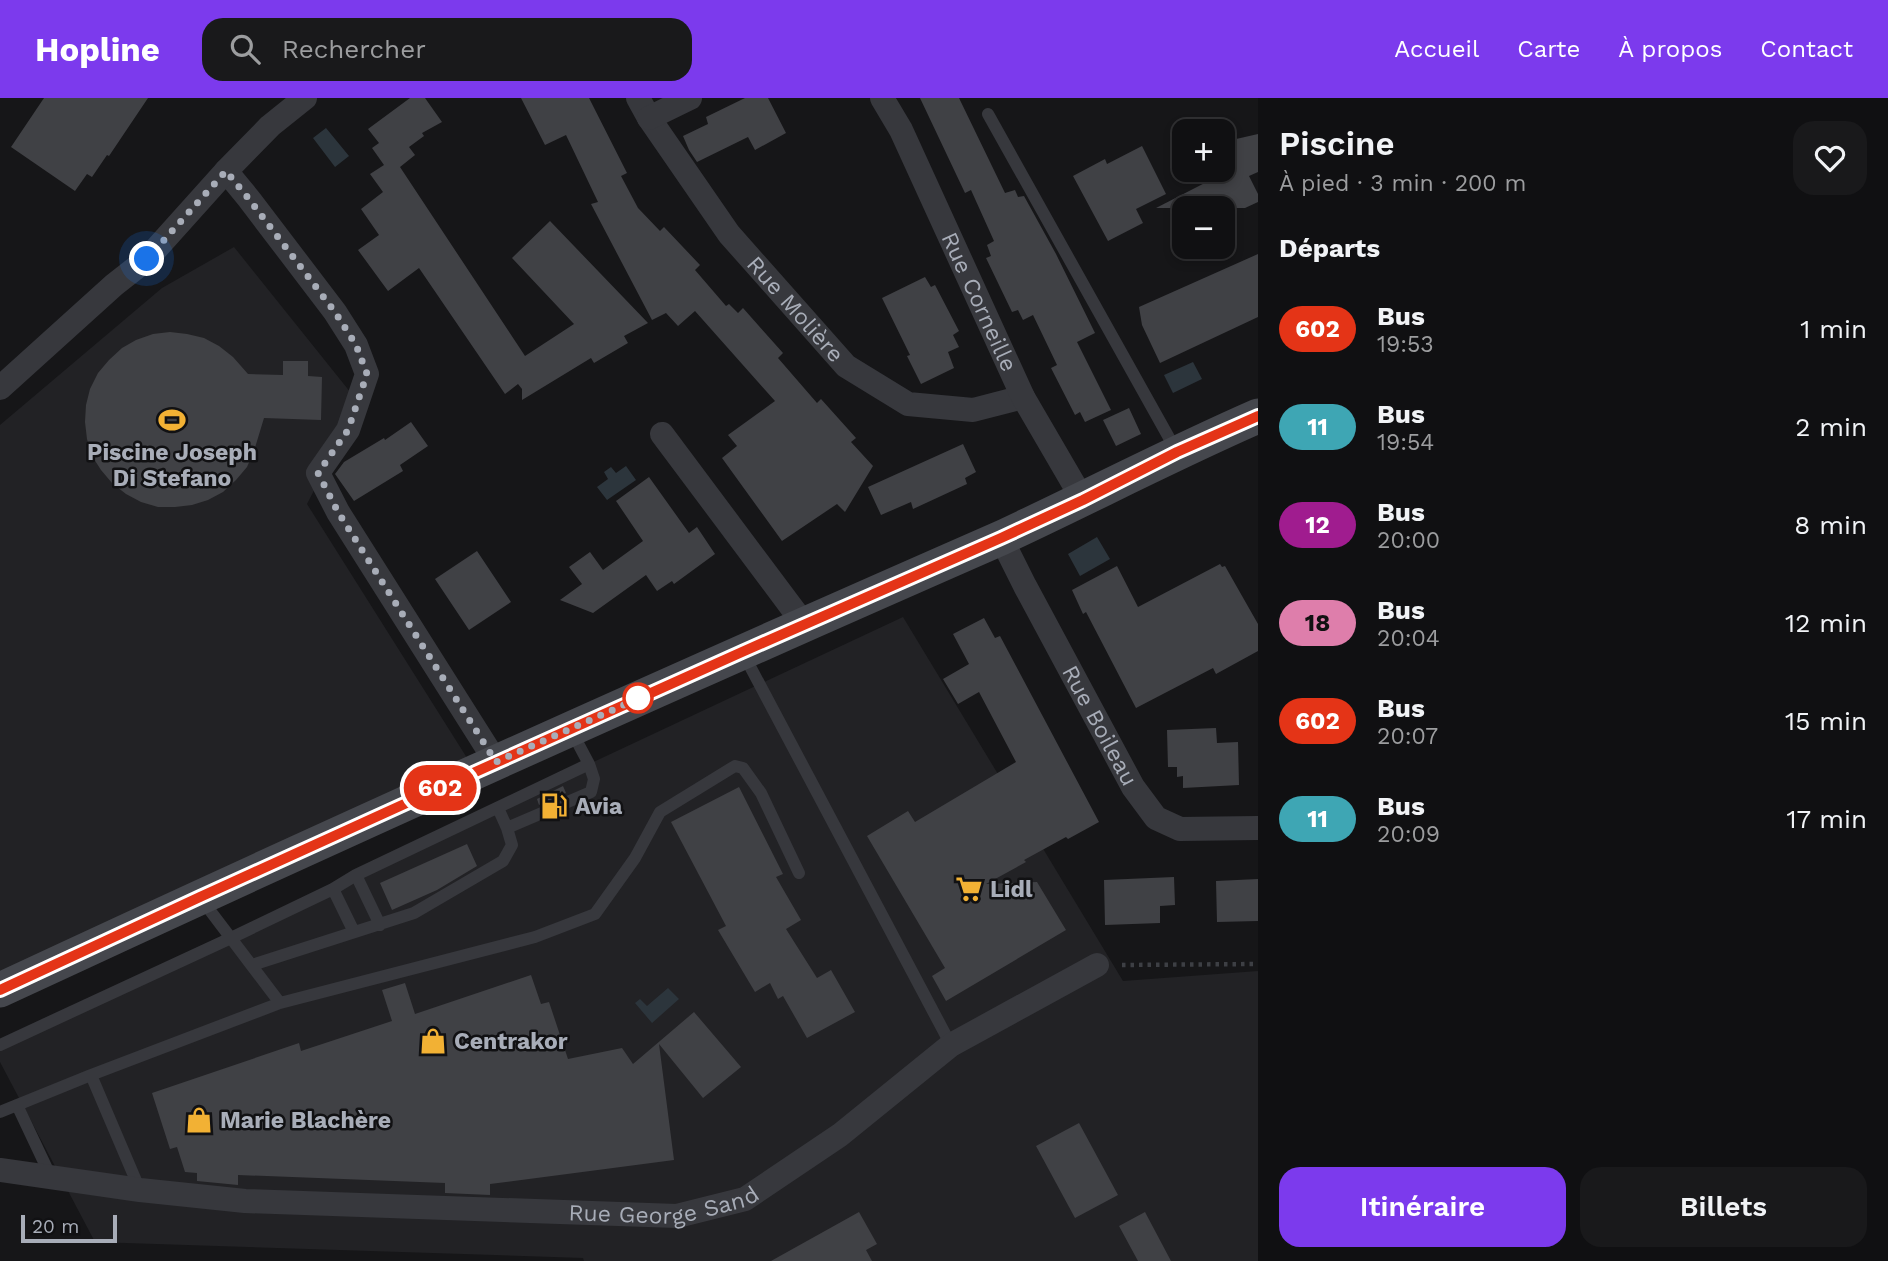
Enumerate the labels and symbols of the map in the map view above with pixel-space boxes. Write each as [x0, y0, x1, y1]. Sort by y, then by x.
street label: Rue Corneille [935, 228, 1023, 376]
your location [129, 241, 164, 276]
street label: Rue Molière [741, 251, 849, 368]
sports icon: Piscine Joseph Di Stefano [157, 405, 187, 435]
place label: Piscine Joseph Di Stefano [87, 439, 257, 492]
street label: Rue Boileau [1056, 661, 1143, 791]
unlabelled marker [623, 683, 653, 713]
line badge: 602 [400, 765, 480, 811]
fuel station icon: Avia [539, 791, 569, 821]
place label: Avia [575, 793, 623, 820]
supermarket icon: Lidl [954, 874, 984, 904]
place label: Lidl [990, 876, 1033, 903]
shop icon: Centrakor [418, 1026, 448, 1056]
place label: Centrakor [454, 1028, 568, 1055]
shop icon: Marie Blachère [184, 1105, 214, 1135]
place label: Marie Blachère [220, 1107, 391, 1134]
street label: Rue George Sand [568, 1180, 764, 1231]
scale bar [21, 1212, 117, 1244]

